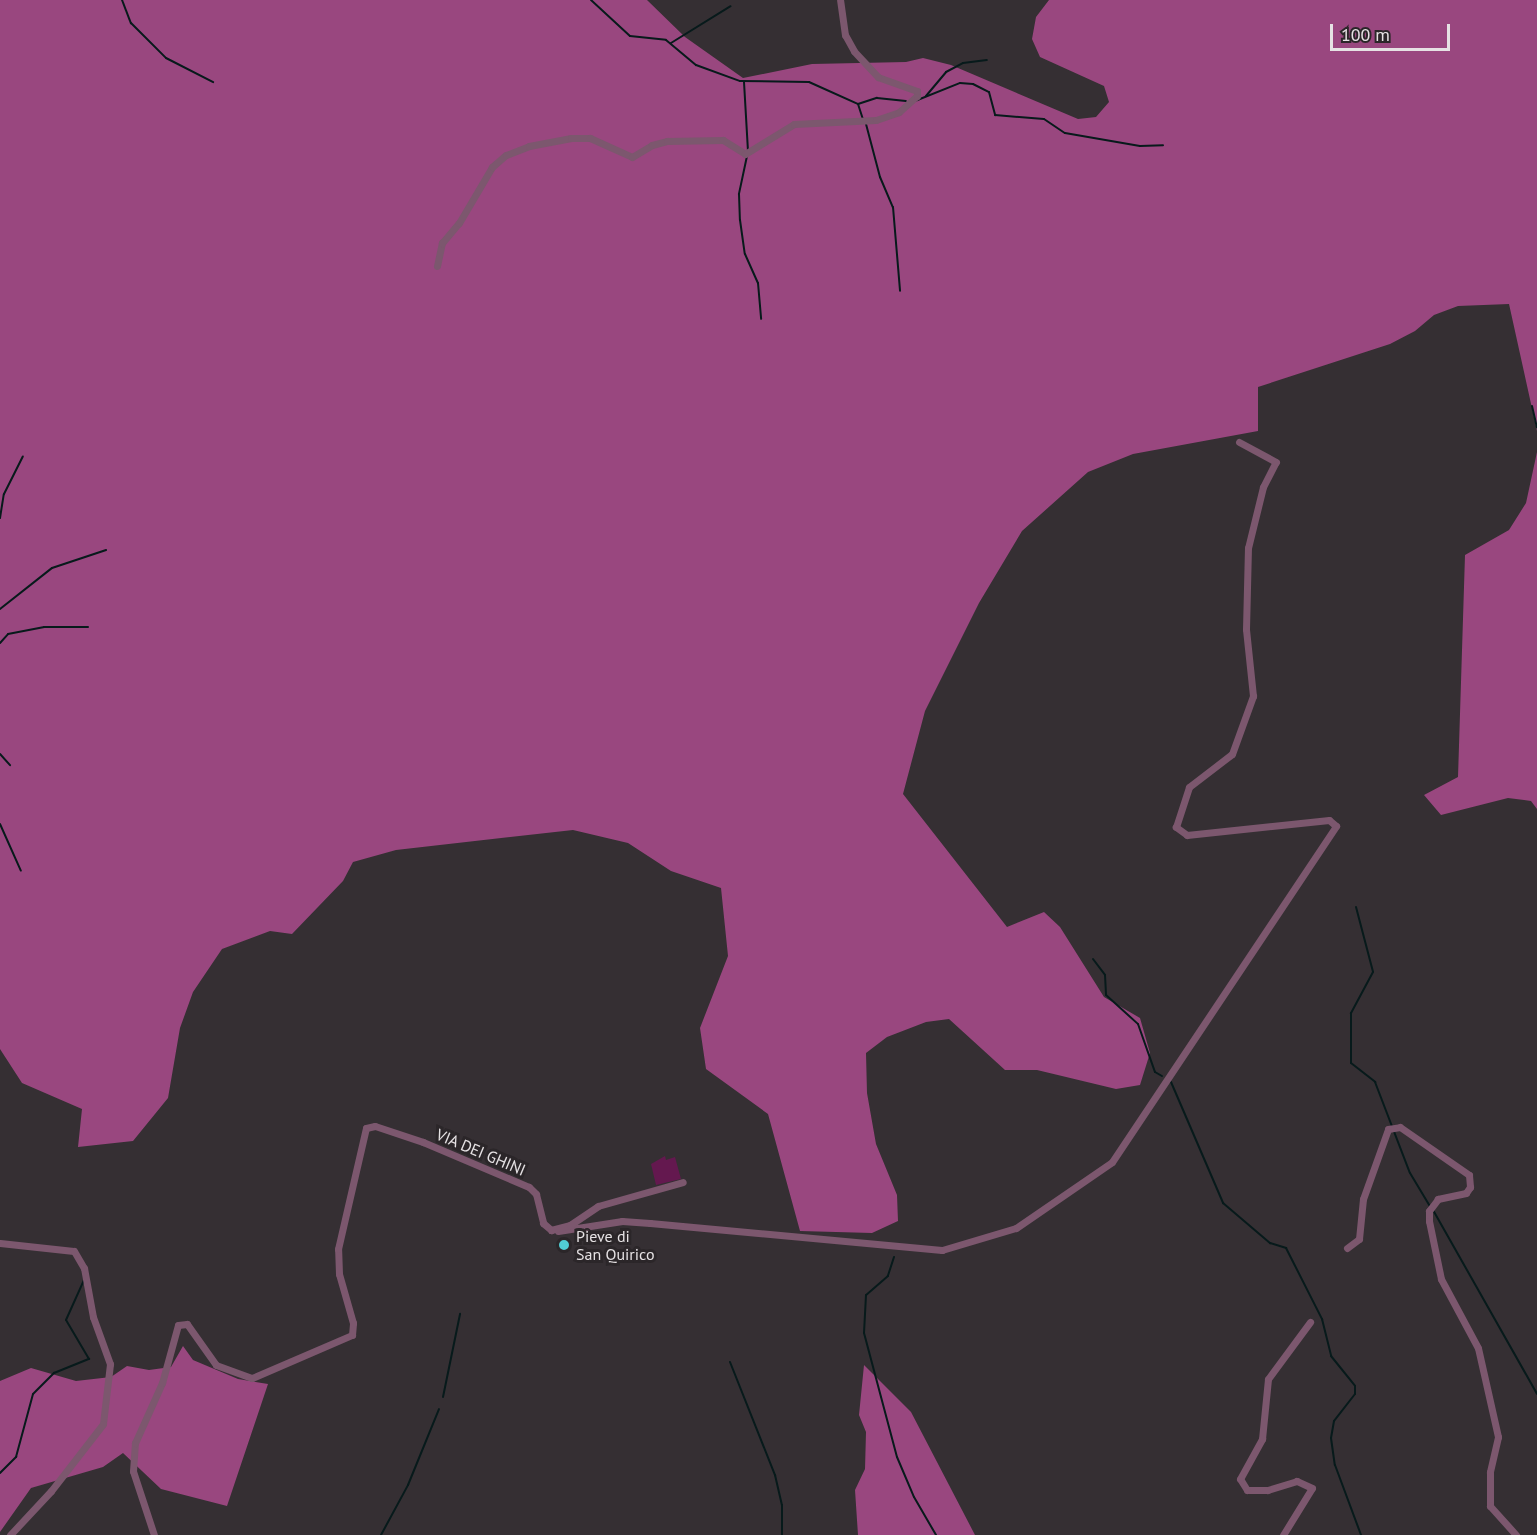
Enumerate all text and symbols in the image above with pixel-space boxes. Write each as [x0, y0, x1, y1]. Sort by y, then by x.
scale bar [1333, 12, 1453, 50]
text: 100 m [1341, 23, 1390, 46]
street label: VIA DEI GHINI [433, 1124, 529, 1180]
place label: Pieve di San Quirico [576, 1226, 654, 1264]
marker: Pieve di San Quirico [557, 1238, 571, 1252]

